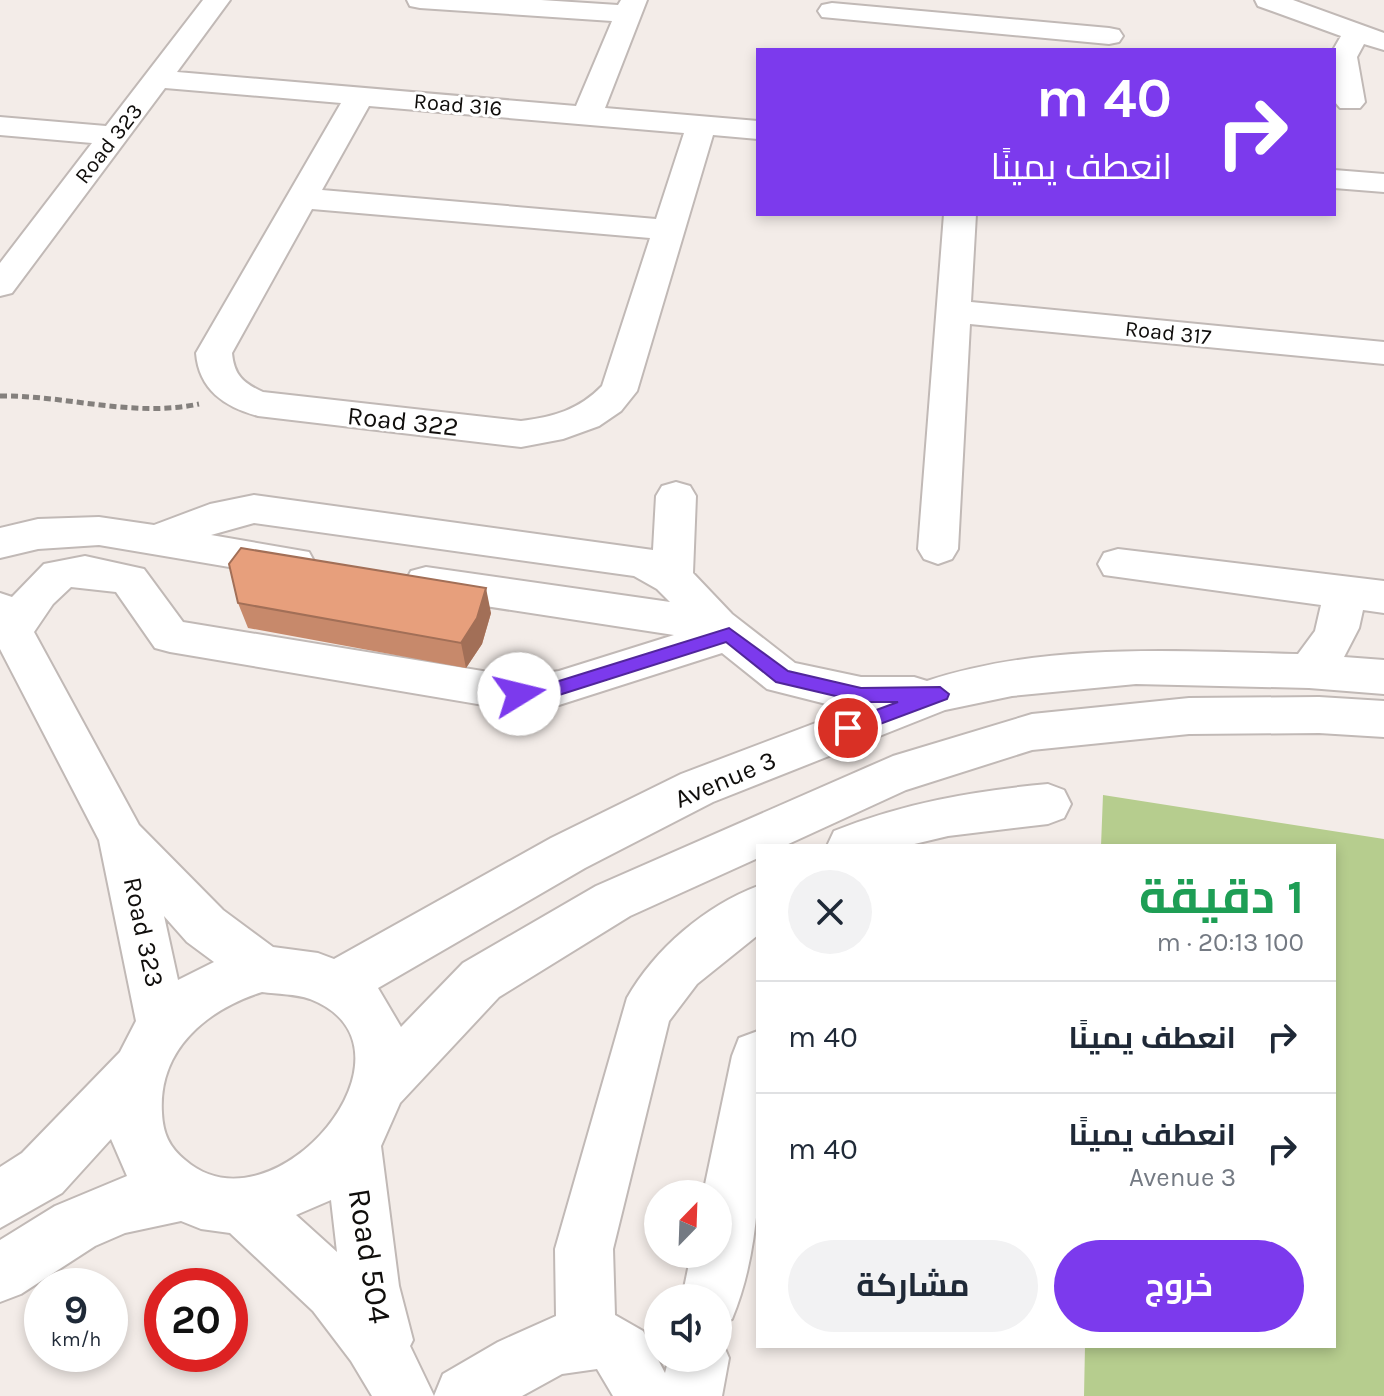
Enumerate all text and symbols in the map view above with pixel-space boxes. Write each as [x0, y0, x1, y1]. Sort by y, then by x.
text: 40 m [1036, 65, 1172, 130]
icon: right [1200, 80, 1304, 184]
street label: Road 316 [413, 88, 503, 122]
street label: Road 323 [69, 98, 148, 189]
text: انعطف يمينًا [991, 146, 1172, 188]
street label: Road 317 [1124, 316, 1212, 350]
street label: Road 322 [346, 400, 460, 443]
position arrow [477, 652, 561, 736]
pin [814, 694, 882, 762]
icon: arrive [826, 706, 870, 750]
street label: Avenue 3 [670, 744, 781, 815]
text: 1 دقيقة [1139, 869, 1304, 925]
button: close [788, 870, 872, 954]
street label: Road 323 [117, 874, 170, 990]
text: 100 m · 20:13 [1157, 927, 1304, 958]
icon: right [1260, 1015, 1304, 1059]
text: 40 m [788, 1019, 858, 1055]
text: انعطف يمينًا [1068, 1020, 1236, 1056]
text: انعطف يمينًا [1068, 1117, 1236, 1153]
icon: right [1260, 1127, 1304, 1171]
text: 40 m [788, 1131, 858, 1167]
text: Avenue 3 [1129, 1162, 1236, 1193]
north arrow [644, 1180, 732, 1268]
map controls [644, 1180, 732, 1372]
street label: Road 504 [341, 1186, 398, 1326]
button: مشاركة [788, 1240, 1038, 1332]
button: خروج [1054, 1240, 1304, 1332]
speed limit sign: 20 [144, 1268, 248, 1372]
button: sound [644, 1284, 732, 1372]
text: 9 [64, 1286, 88, 1333]
text: km/h [51, 1328, 101, 1351]

